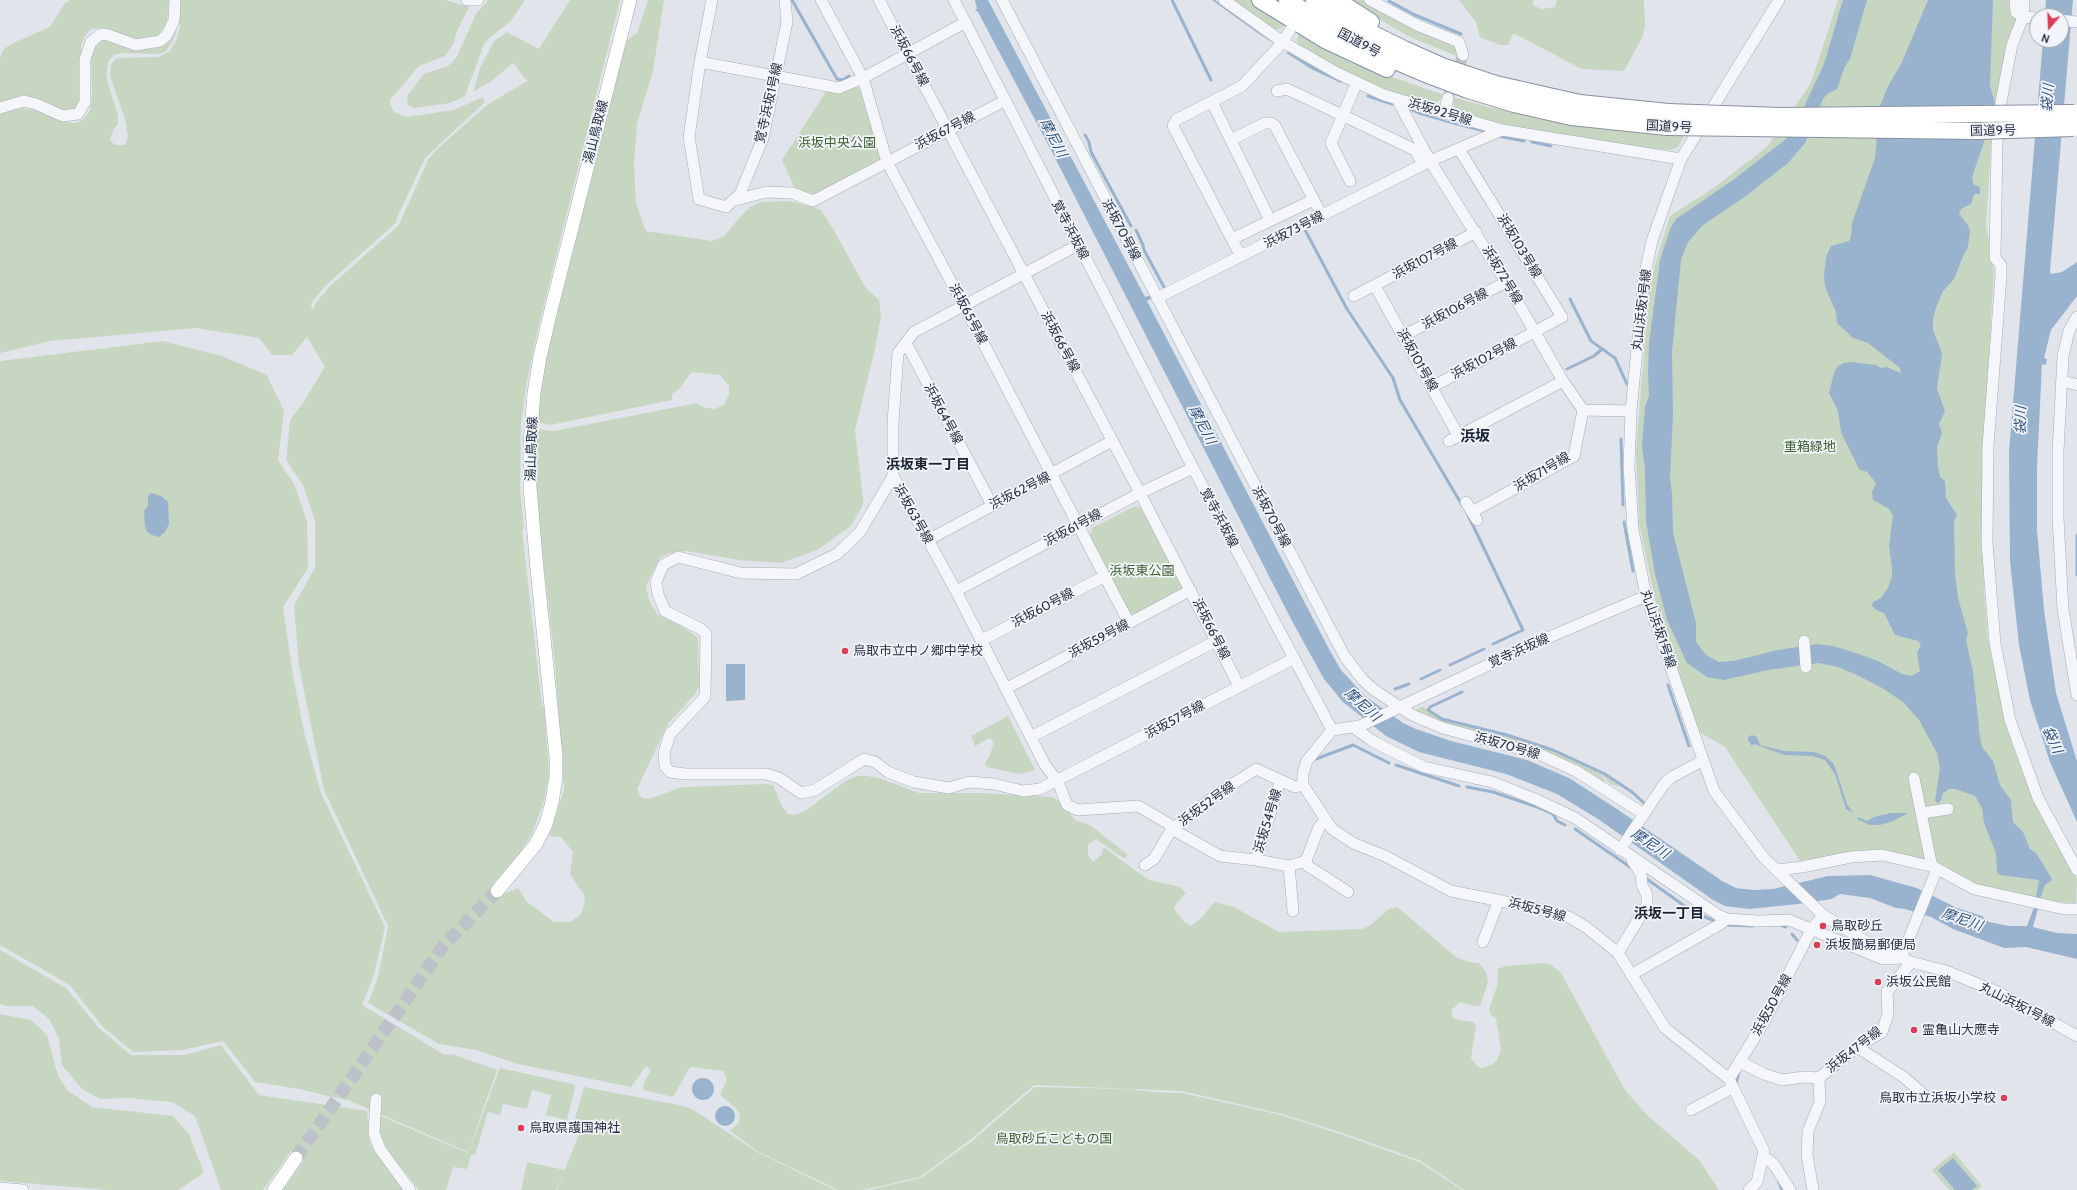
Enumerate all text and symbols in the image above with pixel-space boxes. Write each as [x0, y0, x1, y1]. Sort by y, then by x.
north arrow [2029, 8, 2069, 48]
street label: 浜坂66号線 [886, 23, 932, 89]
street label: 国道9号 [1335, 25, 1383, 61]
text: N [2039, 31, 2051, 46]
street label: 覚寺浜坂1号線 [752, 61, 786, 145]
water label: 袋川 [2038, 83, 2058, 113]
street label: 浜坂92号線 [1406, 95, 1474, 129]
street label: 湯山鳥取線 [581, 99, 611, 165]
street label: 浜坂67号線 [912, 109, 978, 153]
water label: 摩尼川 [1036, 115, 1070, 161]
street label: 国道9号 [1645, 118, 1693, 136]
street label: 国道9号 [1970, 123, 2016, 139]
park label: 浜坂中央公園 [798, 135, 876, 151]
street label: 浜坂70号線 [1098, 197, 1144, 263]
street label: 覚寺浜坂線 [1048, 198, 1092, 262]
street label: 浜坂73号線 [1261, 208, 1327, 252]
street label: 浜坂103号線 [1494, 211, 1544, 281]
street label: 浜坂107号線 [1390, 235, 1460, 283]
street label: 浜坂72号線 [1478, 243, 1526, 307]
street label: 丸山浜坂1号線 [1629, 268, 1655, 352]
street label: 浜坂65号線 [946, 281, 990, 347]
street label: 浜坂106号線 [1419, 285, 1491, 333]
street label: 浜坂66号線 [1037, 309, 1083, 375]
street label: 浜坂101号線 [1393, 326, 1441, 394]
street label: 浜坂102号線 [1448, 335, 1520, 383]
street label: 浜坂64号線 [920, 381, 966, 447]
water label: 摩尼川 [1185, 402, 1219, 448]
water label: 袋川 [2012, 406, 2030, 434]
street label: 湯山鳥取線 [523, 416, 541, 482]
district label: 浜坂 [1460, 428, 1490, 446]
park label: 重箱緑地 [1784, 439, 1836, 455]
street label: 浜坂71号線 [1511, 449, 1573, 495]
district label: 浜坂東一丁目 [886, 457, 970, 473]
street label: 浜坂62号線 [987, 469, 1053, 513]
street label: 浜坂63号線 [890, 481, 936, 547]
street label: 浜坂70号線 [1248, 484, 1294, 550]
street label: 覚寺浜坂線 [1197, 486, 1241, 550]
street label: 浜坂61号線 [1041, 506, 1105, 550]
park label: 浜坂東公園 [1110, 563, 1174, 579]
street label: 浜坂60号線 [1009, 585, 1077, 631]
street label: 丸山浜坂1号線 [1637, 588, 1679, 670]
street label: 浜坂66号線 [1189, 596, 1233, 662]
street label: 浜坂59号線 [1066, 617, 1132, 661]
street label: 覚寺浜坂線 [1486, 631, 1552, 671]
place label: 鳥取市立中ノ郷中学校 [853, 643, 983, 659]
marker: 鳥取市立中ノ郷中学校 [840, 646, 850, 656]
water label: 摩尼川 [1341, 685, 1383, 725]
street label: 浜坂57号線 [1142, 698, 1208, 742]
water label: 袋川 [2038, 724, 2066, 756]
street label: 浜坂70号線 [1472, 729, 1542, 763]
street label: 浜坂52号線 [1176, 778, 1238, 830]
street label: 浜坂54号線 [1251, 787, 1285, 855]
water label: 摩尼川 [1628, 825, 1672, 863]
street label: 浜坂5号線 [1506, 895, 1568, 925]
water label: 摩尼川 [1939, 905, 1985, 935]
district label: 浜坂一丁目 [1634, 906, 1704, 922]
place label: 鳥取砂丘 [1831, 918, 1883, 934]
marker: 鳥取砂丘 [1818, 921, 1828, 931]
place label: 浜坂簡易郵便局 [1825, 937, 1916, 953]
marker: 浜坂簡易郵便局 [1812, 940, 1822, 950]
street label: 浜坂50号線 [1749, 971, 1795, 1039]
place label: 浜坂公民館 [1886, 974, 1951, 990]
marker: 浜坂公民館 [1873, 977, 1883, 987]
street label: 丸山浜坂1号線 [1977, 979, 2057, 1031]
place label: 霊亀山大應寺 [1922, 1022, 2000, 1038]
street label: 浜坂47号線 [1823, 1024, 1885, 1076]
marker: 霊亀山大應寺 [1909, 1025, 1919, 1035]
place label: 鳥取市立浜坂小学校 [1879, 1090, 1996, 1106]
marker: 鳥取市立浜坂小学校 [1999, 1093, 2009, 1103]
place label: 鳥取県護国神社 [529, 1120, 620, 1136]
marker: 鳥取県護国神社 [516, 1123, 526, 1133]
park label: 鳥取砂丘こどもの国 [996, 1131, 1112, 1147]

